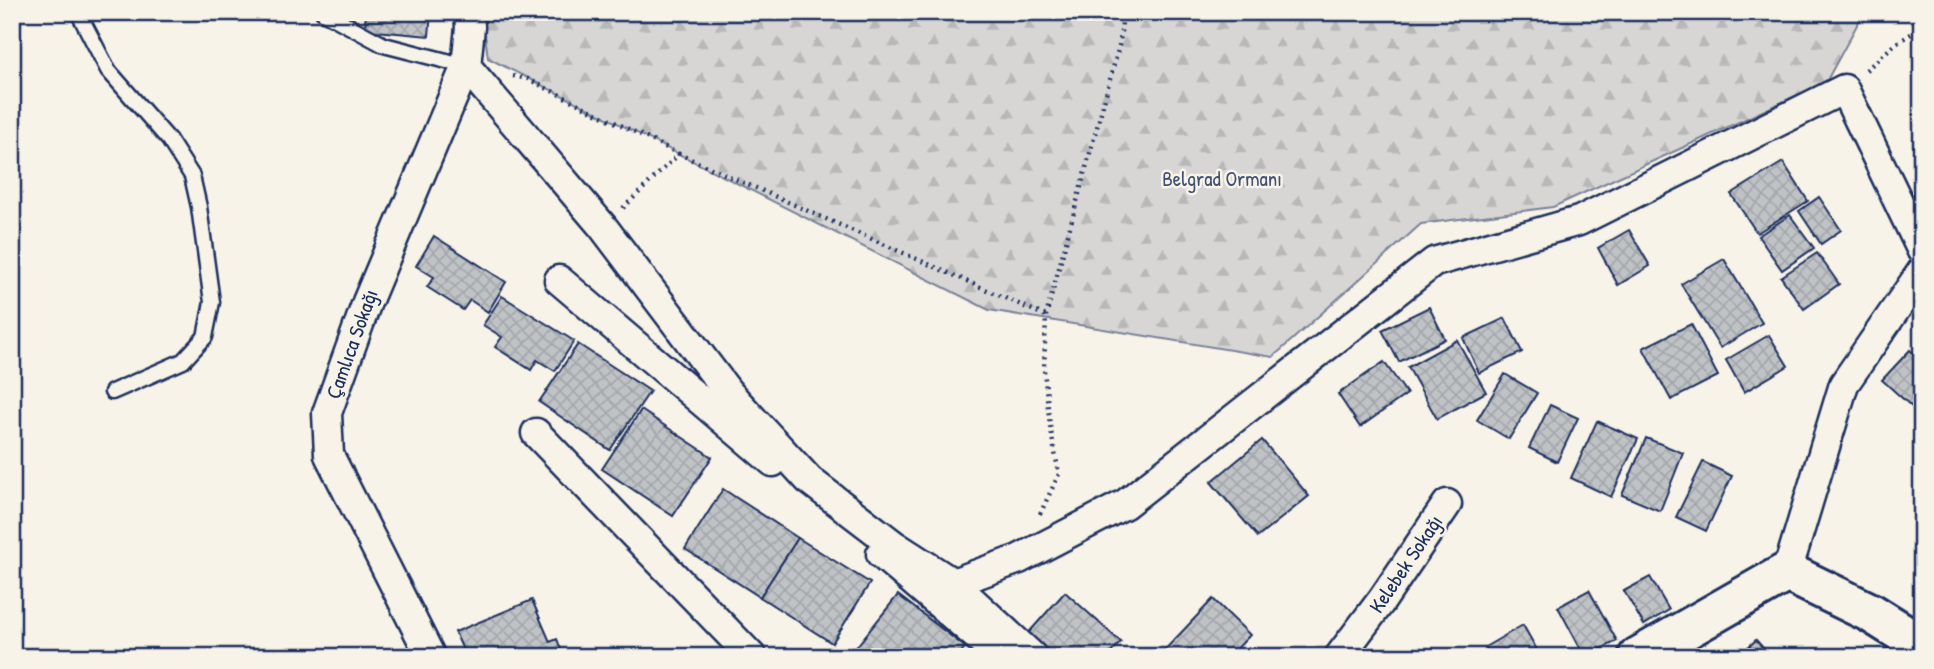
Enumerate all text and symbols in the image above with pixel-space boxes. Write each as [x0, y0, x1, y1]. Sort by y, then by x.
park label: Belgrad Ormanı [1162, 164, 1282, 193]
street label: Çamlıca Sokağı [318, 285, 385, 403]
street label: Kelebek Sokağı [1362, 509, 1449, 619]

